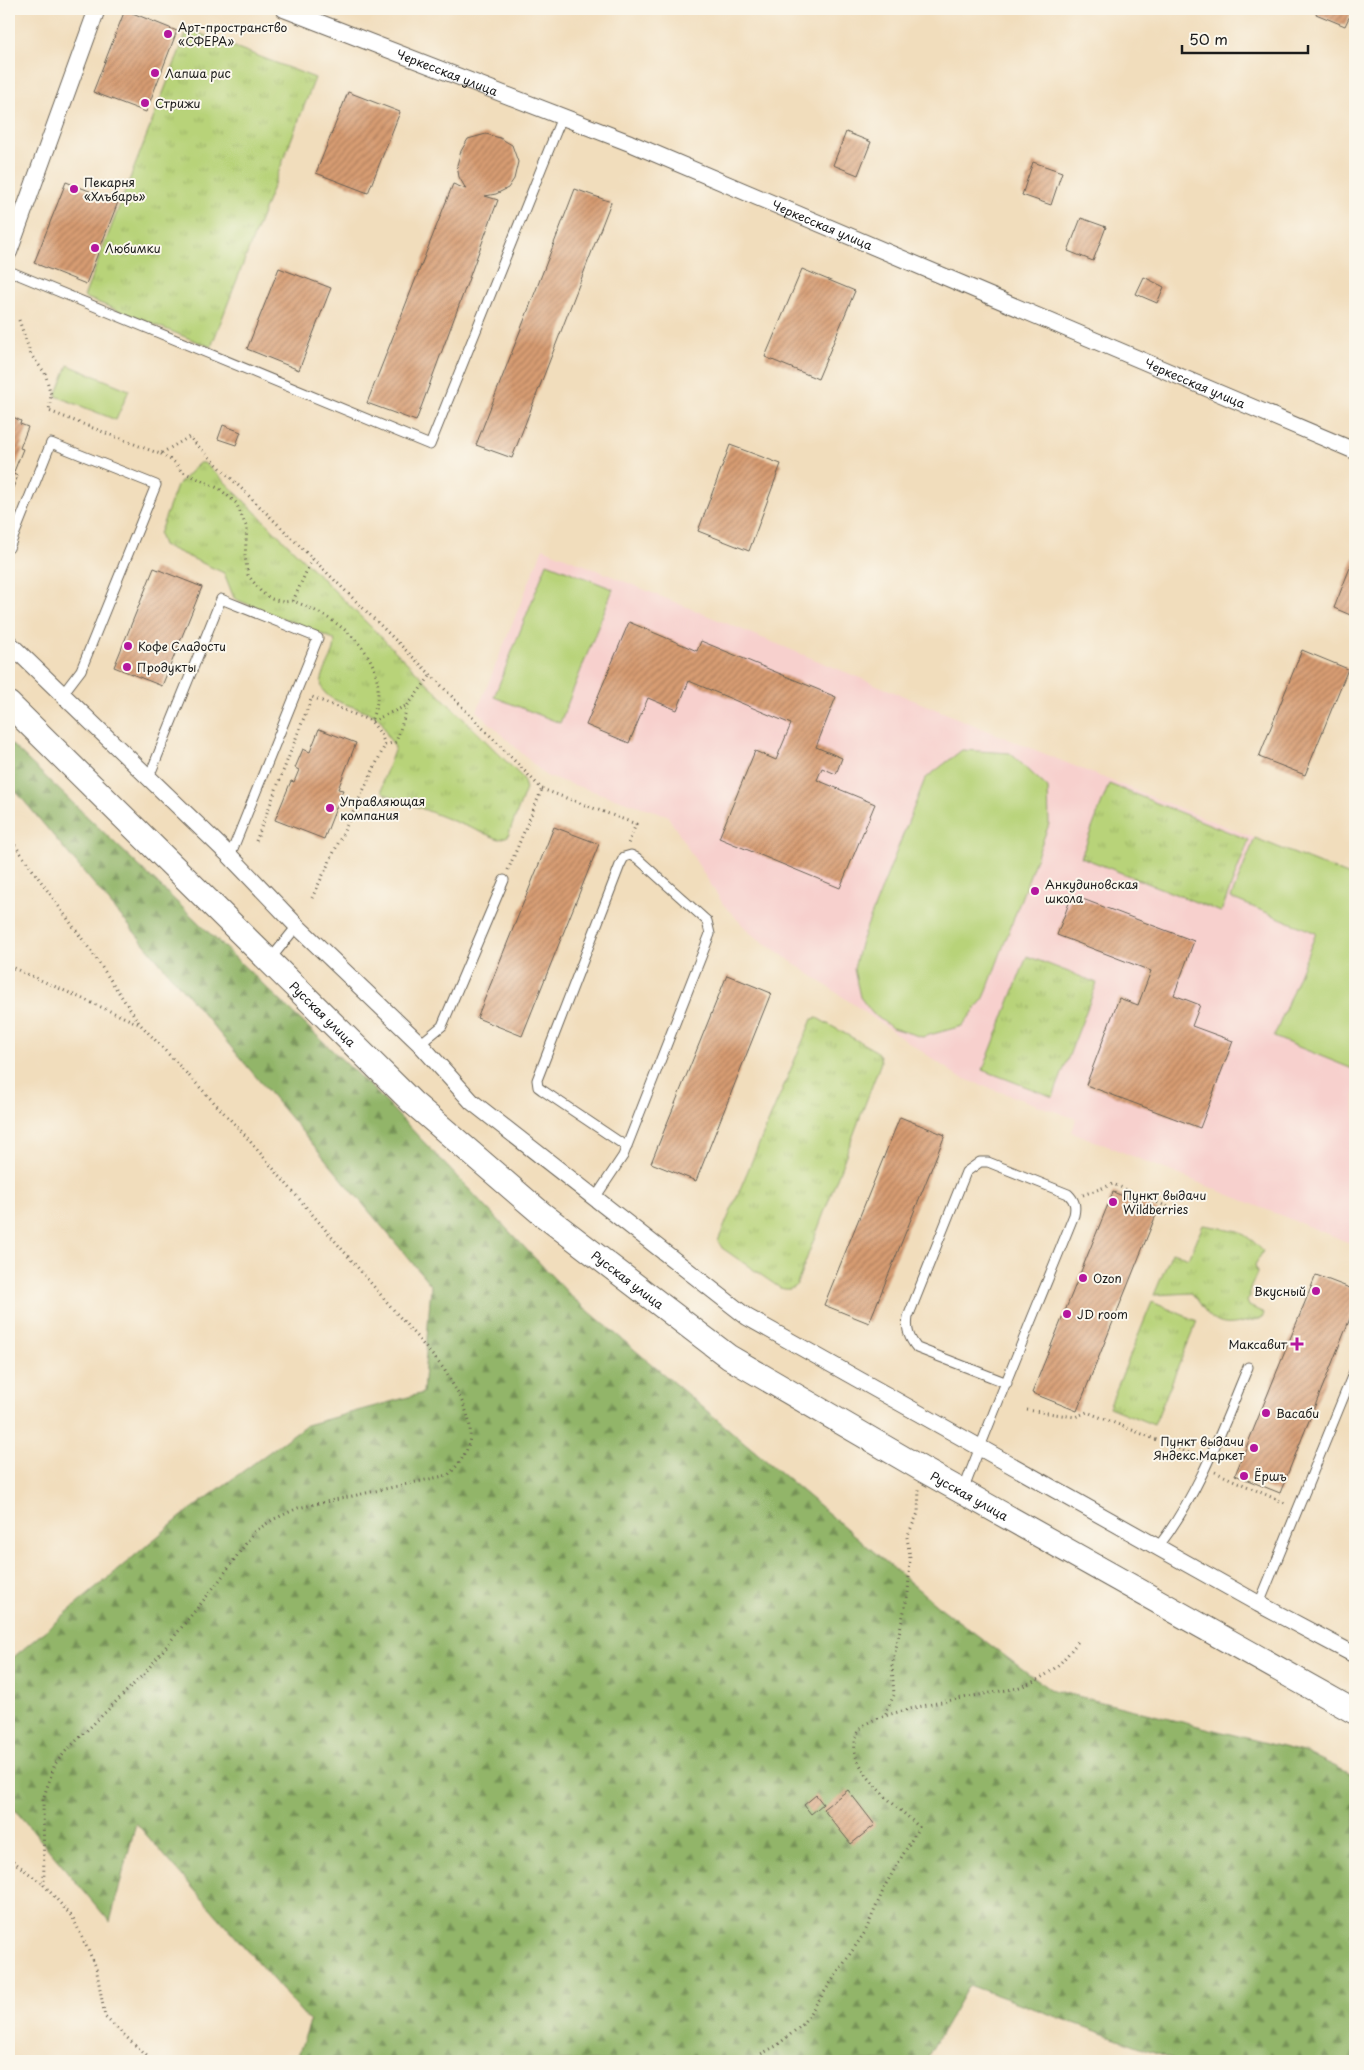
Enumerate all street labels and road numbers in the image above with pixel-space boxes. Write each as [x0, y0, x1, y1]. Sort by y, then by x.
street label: Черкесская улица [394, 44, 501, 100]
street label: Черкесская улица [769, 195, 876, 254]
street label: Черкесская улица [1142, 354, 1249, 413]
street label: Русская улица [286, 977, 360, 1051]
street label: Русская улица [588, 1246, 668, 1313]
street label: Русская улица [927, 1467, 1012, 1525]

